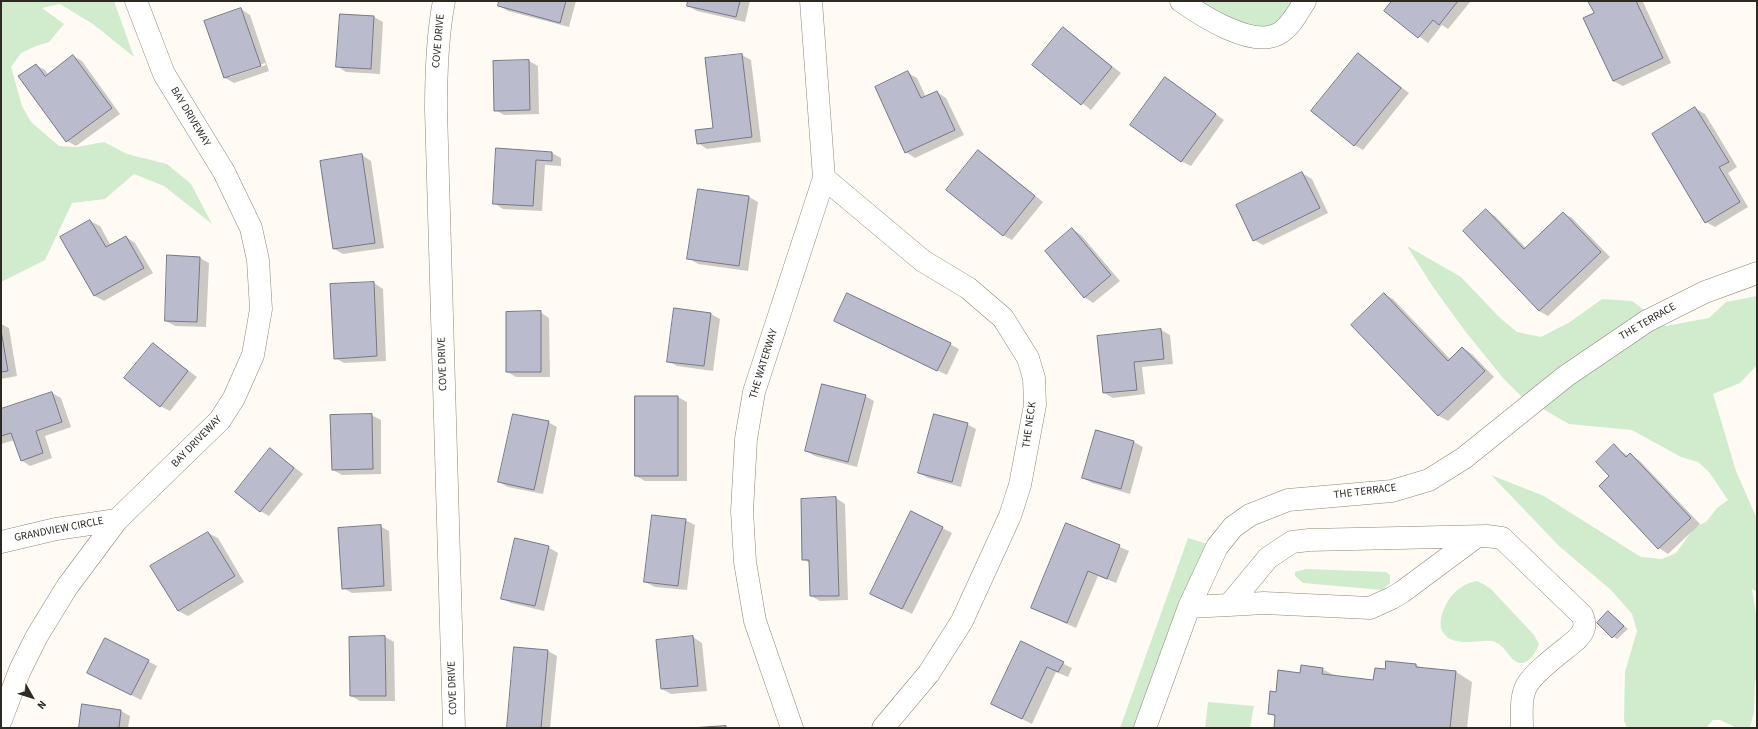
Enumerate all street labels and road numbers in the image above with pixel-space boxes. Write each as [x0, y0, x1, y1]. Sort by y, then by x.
street label: COVE DRIVE [430, 13, 448, 69]
street label: BAY DRIVEWAY [167, 85, 213, 149]
street label: THE TERRACE [1617, 300, 1679, 344]
street label: THE WATERWAY [747, 327, 781, 401]
street label: COVE DRIVE [435, 337, 451, 391]
street label: THE NECK [1020, 401, 1040, 449]
street label: BAY DRIVEWAY [169, 413, 225, 471]
street label: THE TERRACE [1333, 482, 1397, 502]
street label: GRANDVIEW CIRCLE [13, 515, 105, 545]
street label: COVE DRIVE [445, 661, 461, 715]

